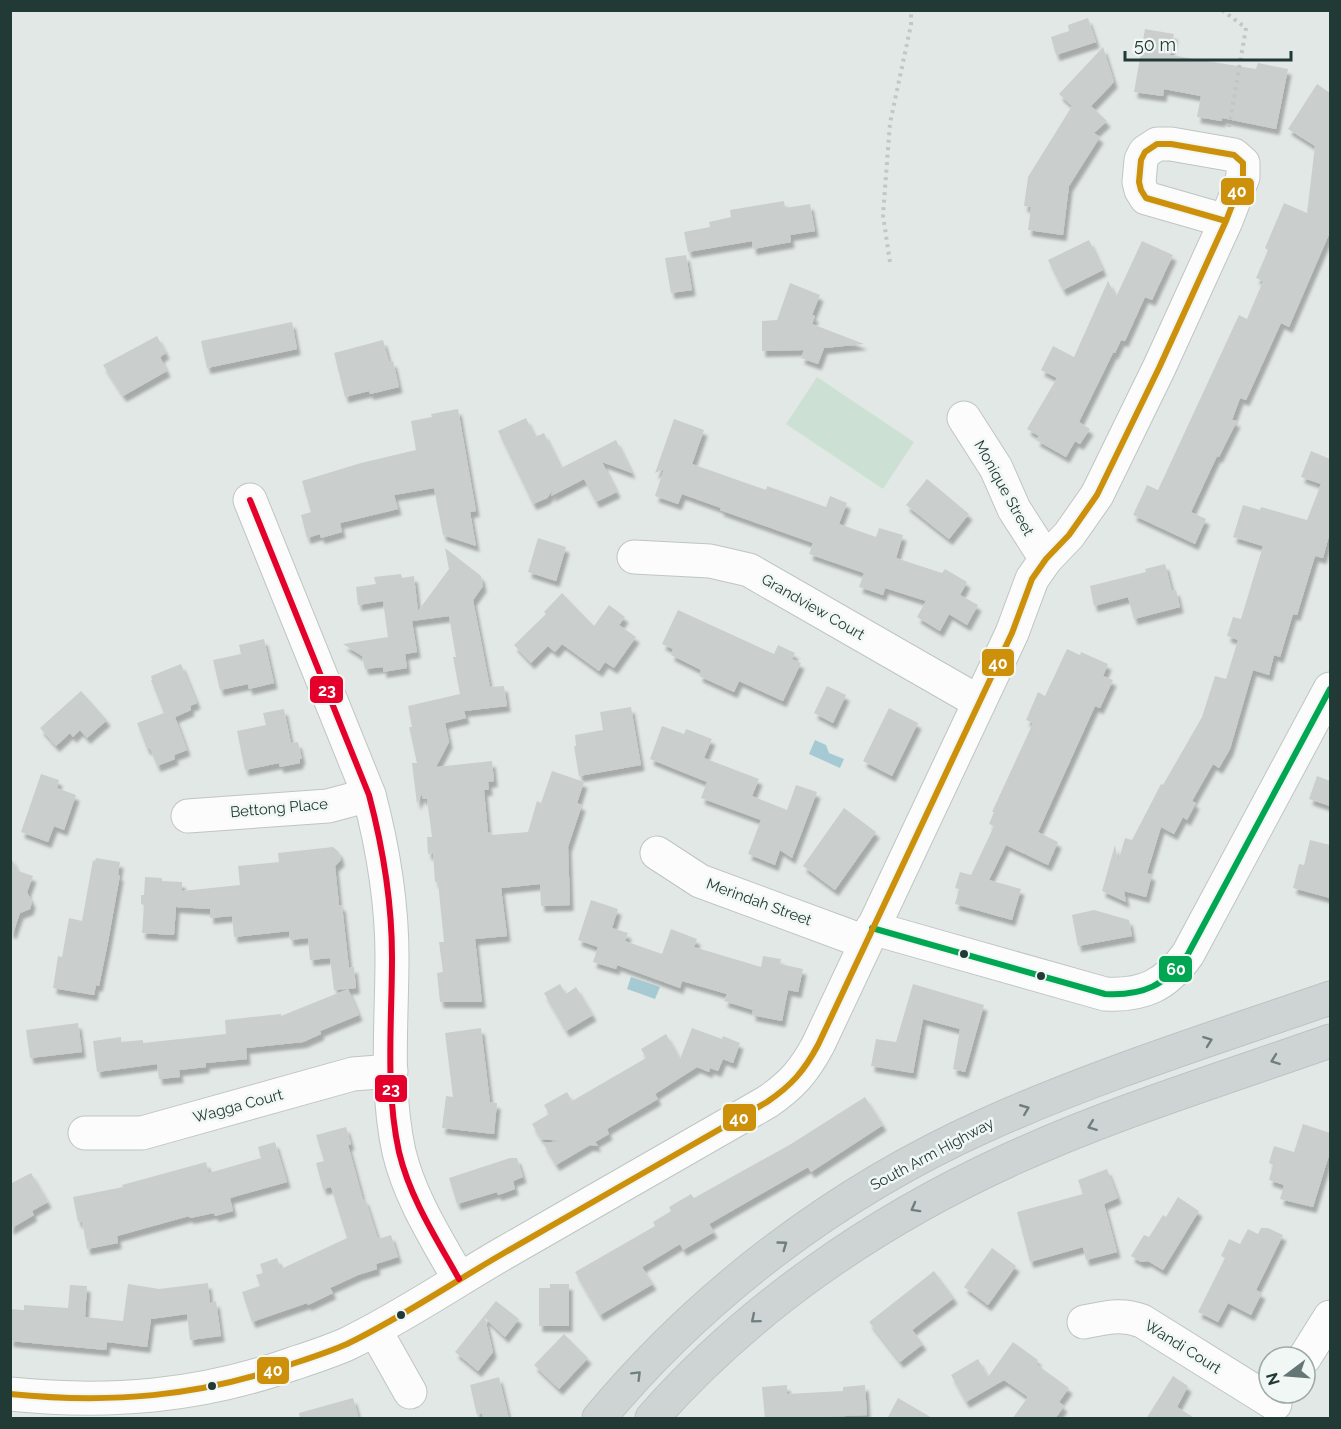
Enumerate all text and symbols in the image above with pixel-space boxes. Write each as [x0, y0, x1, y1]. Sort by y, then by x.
scale bar [1125, 24, 1292, 62]
text: 50 m [1134, 34, 1176, 55]
line badge: 40 [1220, 177, 1255, 206]
text: 40 [1228, 182, 1247, 201]
street label: Monique Street [970, 437, 1038, 539]
street label: Grandview Court [758, 570, 868, 644]
line badge: 40 [981, 648, 1015, 677]
text: 40 [989, 654, 1008, 673]
line badge: 23 [309, 675, 344, 704]
text: 23 [318, 681, 336, 700]
street label: Bettong Place [229, 795, 329, 821]
street label: Merindah Street [704, 875, 814, 929]
unlabelled marker [958, 948, 970, 960]
line badge: 60 [1158, 955, 1193, 983]
text: 60 [1166, 960, 1186, 979]
unlabelled marker [1035, 970, 1047, 982]
one-way arrow [1202, 1035, 1213, 1048]
one-way arrow [1270, 1053, 1281, 1066]
line badge: 23 [374, 1074, 408, 1103]
text: 23 [382, 1080, 400, 1099]
street label: Wagga Court [191, 1085, 285, 1127]
line badge: 40 [722, 1103, 757, 1132]
one-way arrow [1019, 1104, 1030, 1116]
text: 40 [730, 1109, 749, 1128]
street label: South Arm Highway [867, 1114, 997, 1194]
one-way arrow [1087, 1119, 1098, 1132]
one-way arrow [911, 1201, 921, 1212]
one-way arrow [776, 1241, 787, 1252]
unlabelled marker [395, 1309, 407, 1321]
one-way arrow [751, 1312, 762, 1323]
street label: Wandi Court [1141, 1316, 1225, 1378]
north arrow [1257, 1345, 1317, 1405]
line badge: 40 [256, 1356, 290, 1385]
text: 40 [264, 1361, 283, 1380]
one-way arrow [630, 1371, 641, 1382]
text: N [1262, 1371, 1284, 1387]
unlabelled marker [206, 1380, 218, 1392]

